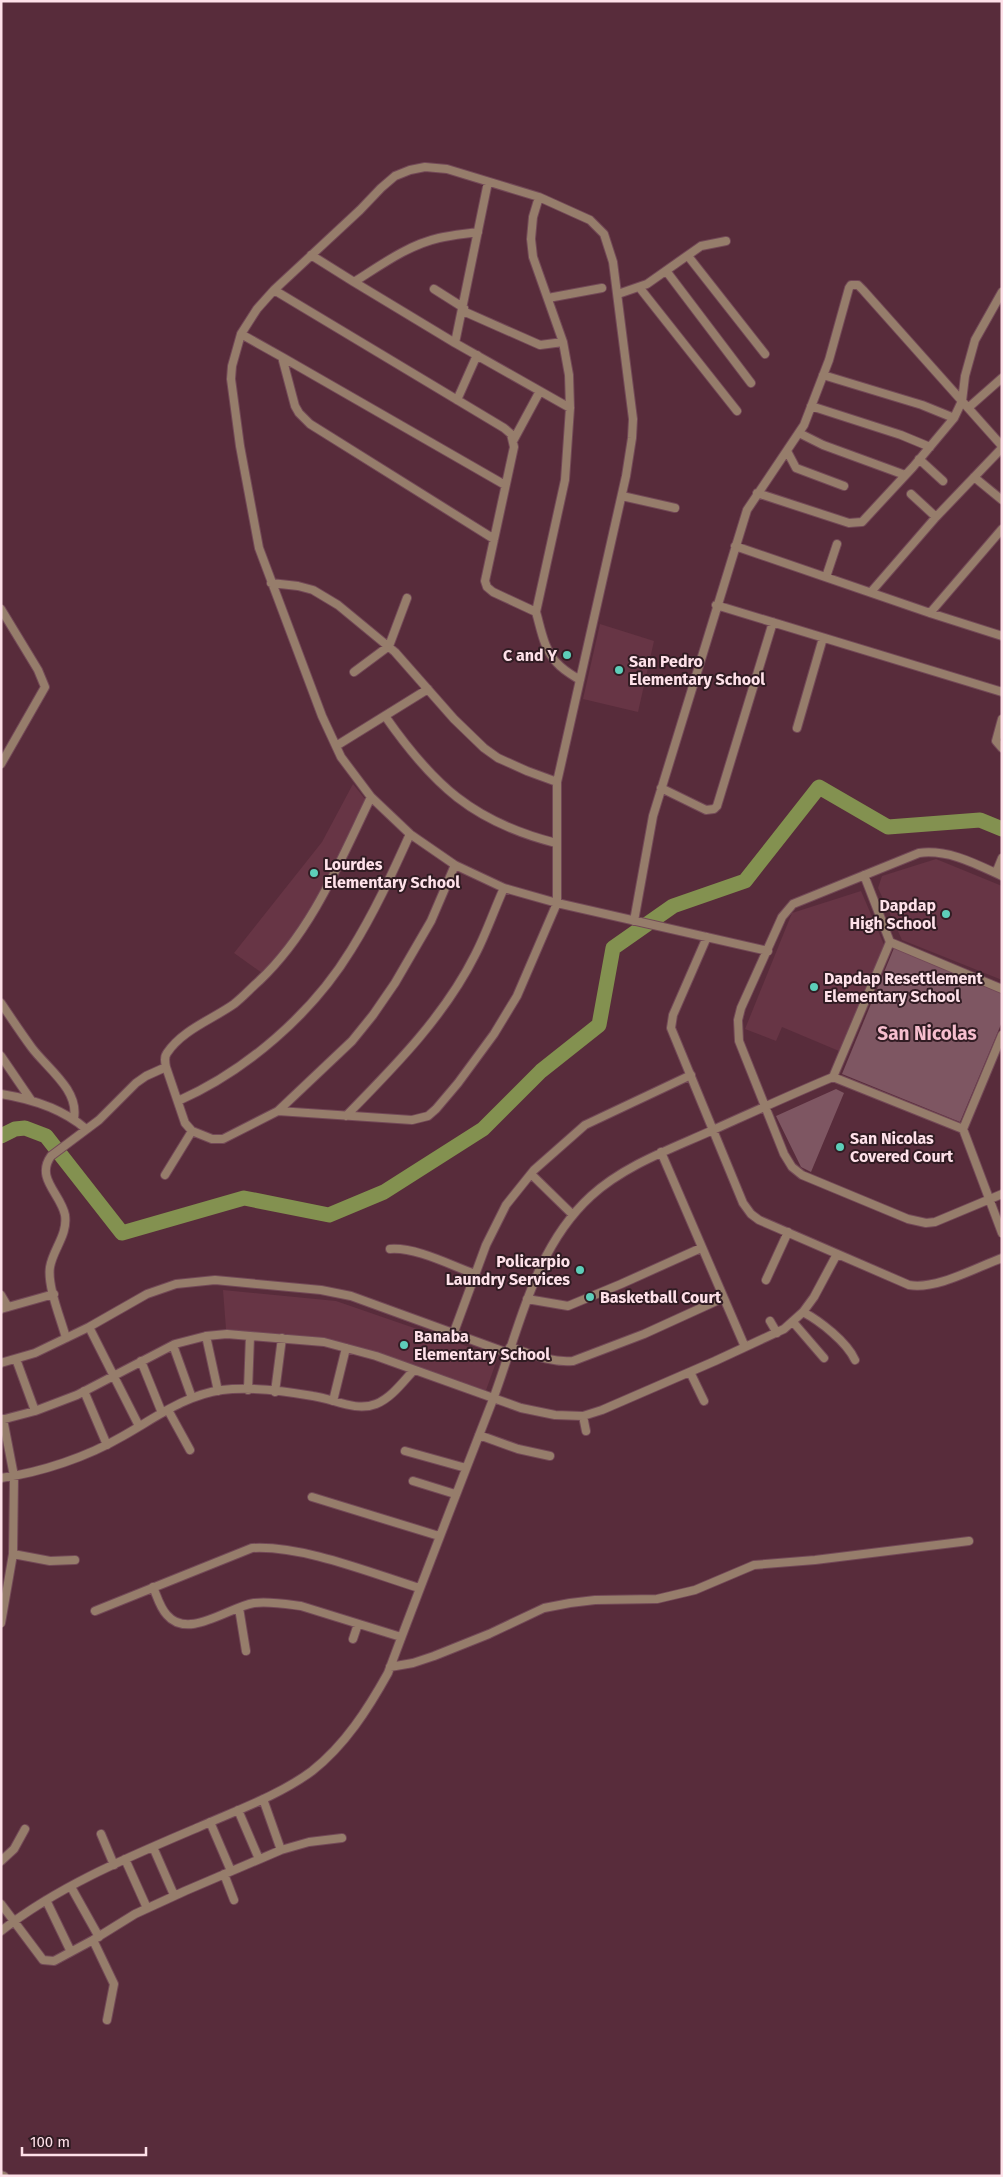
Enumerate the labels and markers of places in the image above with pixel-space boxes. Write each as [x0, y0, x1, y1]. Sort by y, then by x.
place label: C and Y [503, 646, 557, 665]
marker: C and Y [561, 649, 573, 661]
place label: San Pedro Elementary School [629, 652, 765, 689]
marker: San Pedro Elementary School [613, 664, 625, 676]
place label: Lourdes Elementary School [324, 855, 460, 892]
marker: Lourdes Elementary School [308, 867, 320, 879]
place label: Dapdap High School [850, 896, 936, 933]
marker: Dapdap High School [940, 908, 952, 920]
place label: Dapdap Resettlement Elementary School [824, 969, 984, 1006]
marker: Dapdap Resettlement Elementary School [808, 981, 820, 993]
place label: San Nicolas Covered Court [850, 1129, 954, 1166]
marker: San Nicolas Covered Court [834, 1141, 846, 1153]
place label: Policarpio Laundry Services [446, 1252, 570, 1289]
marker: Policarpio Laundry Services [574, 1264, 586, 1276]
place label: Basketball Court [600, 1288, 722, 1307]
marker: Basketball Court [584, 1291, 596, 1303]
place label: Banaba Elementary School [414, 1327, 550, 1364]
marker: Banaba Elementary School [398, 1339, 410, 1351]

